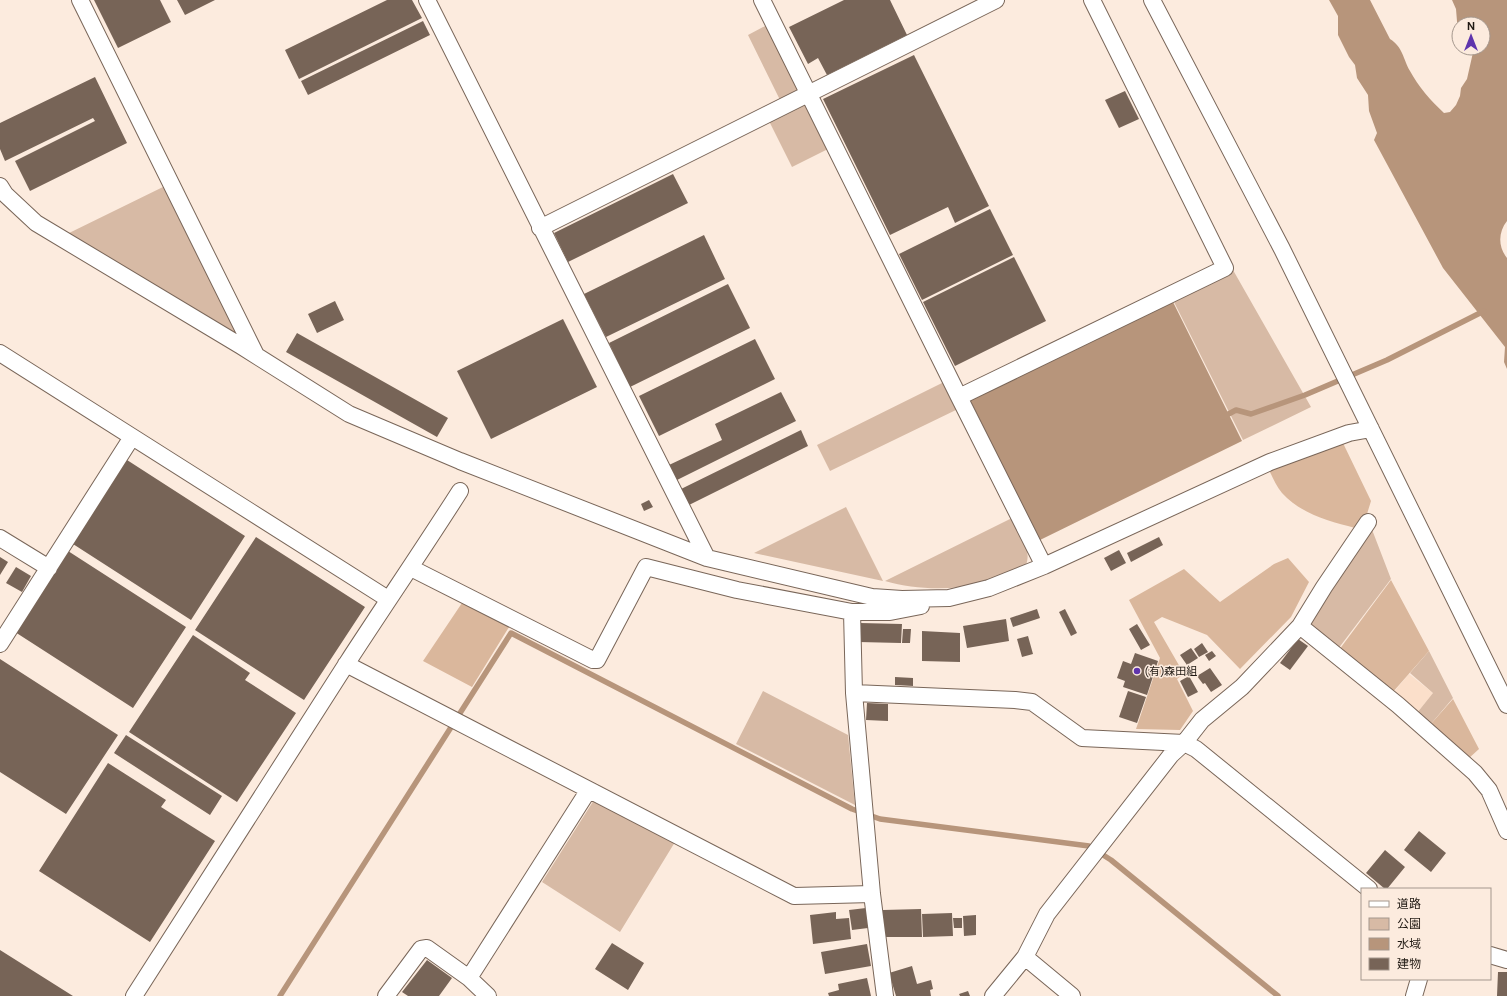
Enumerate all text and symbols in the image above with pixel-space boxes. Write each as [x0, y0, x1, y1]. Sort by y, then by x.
north arrow [1451, 16, 1491, 56]
text: N [1467, 19, 1475, 33]
place label: (有)森田組 [1145, 664, 1197, 678]
marker: (有)森田組 [1132, 666, 1142, 676]
legend [1361, 888, 1491, 980]
text: 道路 [1397, 896, 1421, 912]
text: 公園 [1397, 916, 1421, 932]
text: 水域 [1397, 936, 1421, 952]
text: 建物 [1397, 956, 1421, 972]

